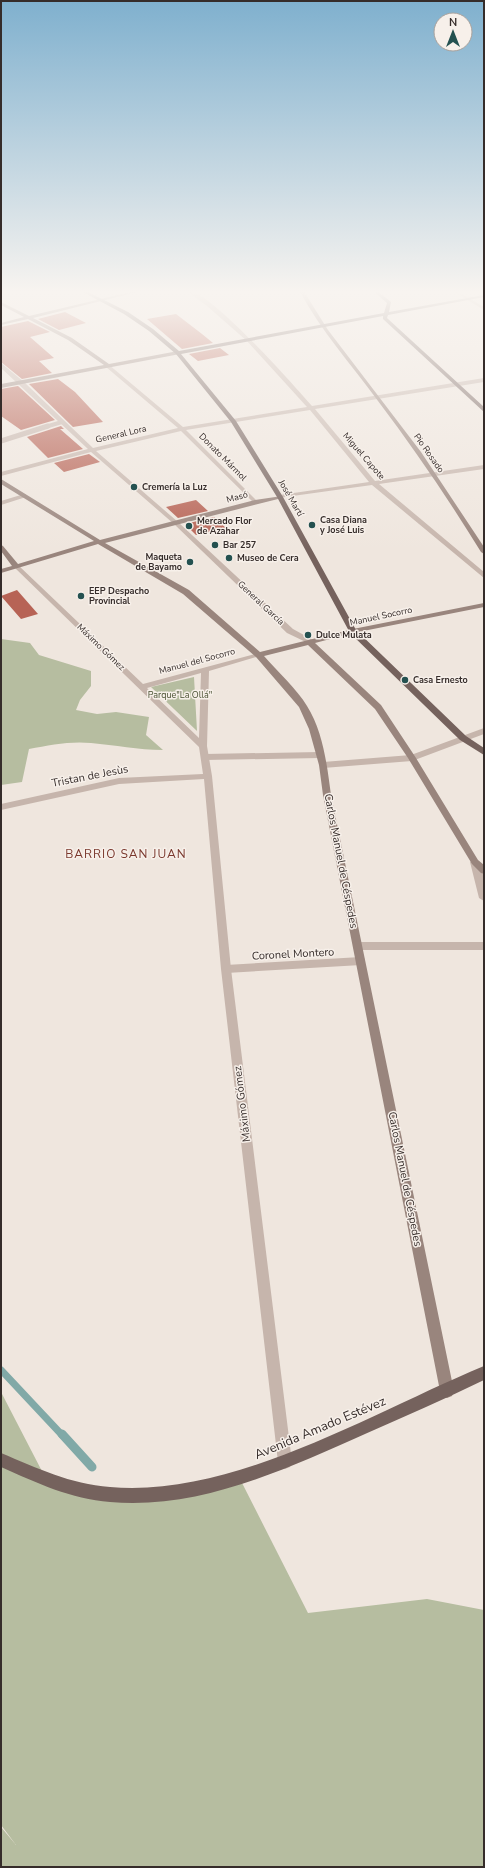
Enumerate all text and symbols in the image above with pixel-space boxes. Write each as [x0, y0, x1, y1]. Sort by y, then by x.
north arrow [433, 12, 473, 52]
text: N [449, 15, 457, 30]
street label: General Lora [94, 422, 148, 446]
street label: Donato Mármol [196, 430, 250, 484]
street label: Miguel Capote [340, 430, 388, 482]
street label: Pio Rosado [411, 431, 447, 475]
street label: José Martí [275, 477, 307, 519]
place label: Cremería la Luz [142, 481, 208, 493]
marker: Cremería la Luz [129, 482, 139, 492]
street label: Masó [225, 488, 249, 506]
place label: Casa Diana y José Luis [319, 514, 367, 536]
place label: Mercado Flor de Azahar [197, 515, 252, 537]
marker: Casa Diana y José Luis [307, 520, 317, 530]
marker: Mercado Flor de Azahar [184, 521, 194, 531]
place label: Bar 257 [223, 539, 256, 551]
marker: Bar 257 [210, 540, 220, 550]
place label: Maqueta de Bayamo [136, 551, 182, 573]
place label: Museo de Cera [237, 552, 299, 564]
marker: Museo de Cera [224, 553, 234, 563]
marker: Maqueta de Bayamo [185, 557, 195, 567]
street label: General García [235, 578, 287, 628]
place label: EEP Despacho Provincial [89, 585, 149, 607]
marker: EEP Despacho Provincial [76, 591, 86, 601]
street label: Manuel Socorro [349, 604, 413, 628]
street label: Máximo Gómez [74, 621, 128, 673]
place label: Dulce Mulata [316, 629, 372, 641]
marker: Dulce Mulata [303, 630, 313, 640]
street label: Manuel del Socorro [158, 645, 236, 677]
place label: Casa Ernesto [413, 674, 468, 686]
marker: Casa Ernesto [400, 675, 410, 685]
park label: Parque"La Ollá" [148, 689, 212, 701]
street label: Tristan de Jesùs [51, 761, 129, 791]
street label: Carlos Manuel de Céspedes [321, 792, 361, 930]
district label: BARRIO SAN JUAN [65, 846, 187, 862]
street label: Coronel Montero [251, 944, 335, 964]
street label: Máximo Gómez [230, 1065, 254, 1143]
street label: Carlos Manuel de Céspedes [385, 1110, 425, 1248]
street label: Avenida Amado Estévez [252, 1392, 388, 1464]

